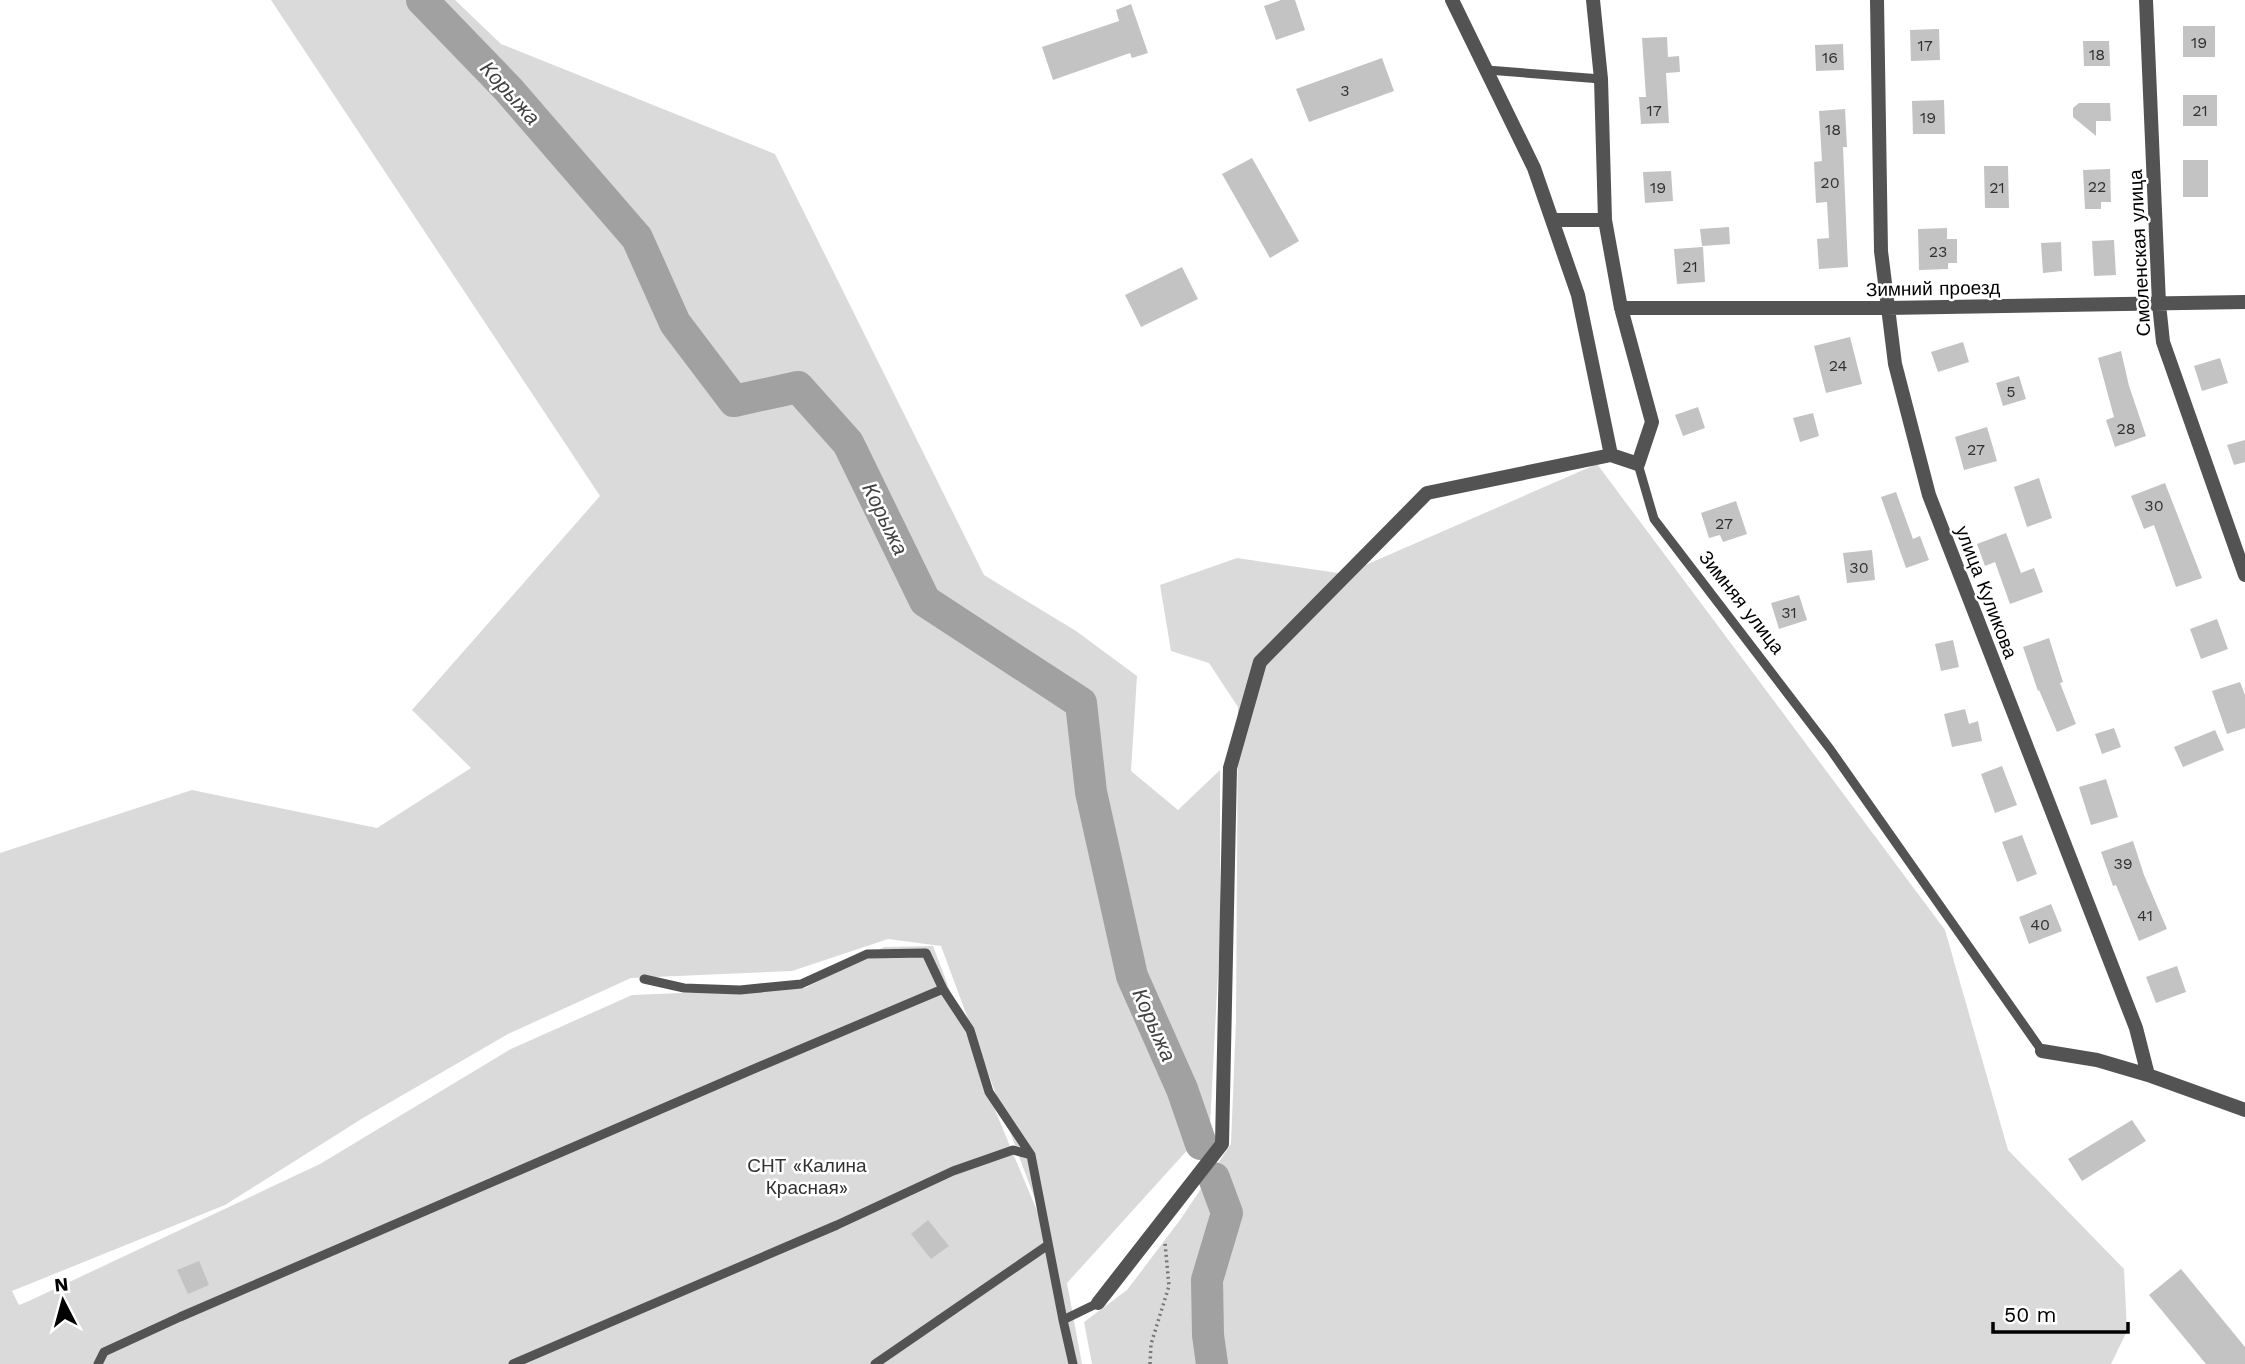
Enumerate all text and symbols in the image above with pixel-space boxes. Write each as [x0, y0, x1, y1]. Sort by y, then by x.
house number: 19 [2191, 33, 2207, 52]
house number: 17 [1917, 36, 1933, 55]
house number: 18 [2089, 45, 2105, 64]
house number: 16 [1822, 48, 1838, 67]
water label: Корыжа [475, 56, 546, 130]
house number: 3 [1340, 81, 1350, 100]
house number: 17 [1646, 101, 1662, 120]
house number: 21 [2192, 101, 2208, 120]
house number: 19 [1920, 108, 1936, 127]
house number: 18 [1825, 120, 1841, 139]
street label: Смоленская улица [2124, 169, 2155, 337]
house number: 20 [1820, 173, 1840, 192]
house number: 22 [2088, 177, 2106, 196]
house number: 19 [1650, 178, 1666, 197]
house number: 21 [1989, 178, 2005, 197]
house number: 23 [1929, 242, 1947, 261]
house number: 21 [1682, 257, 1698, 276]
street label: Зимний проезд [1866, 276, 2000, 301]
house number: 24 [1829, 356, 1848, 375]
house number: 5 [2006, 382, 2016, 401]
house number: 28 [2116, 419, 2136, 438]
house number: 27 [1967, 440, 1985, 459]
water label: Корыжа [857, 479, 914, 559]
house number: 30 [2144, 496, 2164, 515]
house number: 27 [1715, 514, 1733, 533]
street label: улица Куликова [1951, 523, 2023, 662]
street label: Зимняя улица [1694, 546, 1789, 659]
house number: 30 [1849, 558, 1869, 577]
house number: 31 [1781, 603, 1797, 622]
house number: 39 [2113, 854, 2133, 873]
house number: 41 [2137, 906, 2153, 925]
house number: 40 [2030, 915, 2050, 934]
water label: Корыжа [1127, 984, 1182, 1065]
park label: СНТ «Калина Красная» [747, 1154, 867, 1199]
north arrow [28, 1266, 98, 1336]
text: N [53, 1272, 69, 1297]
scale bar [1993, 1290, 2128, 1334]
text: 50 m [2004, 1302, 2056, 1327]

